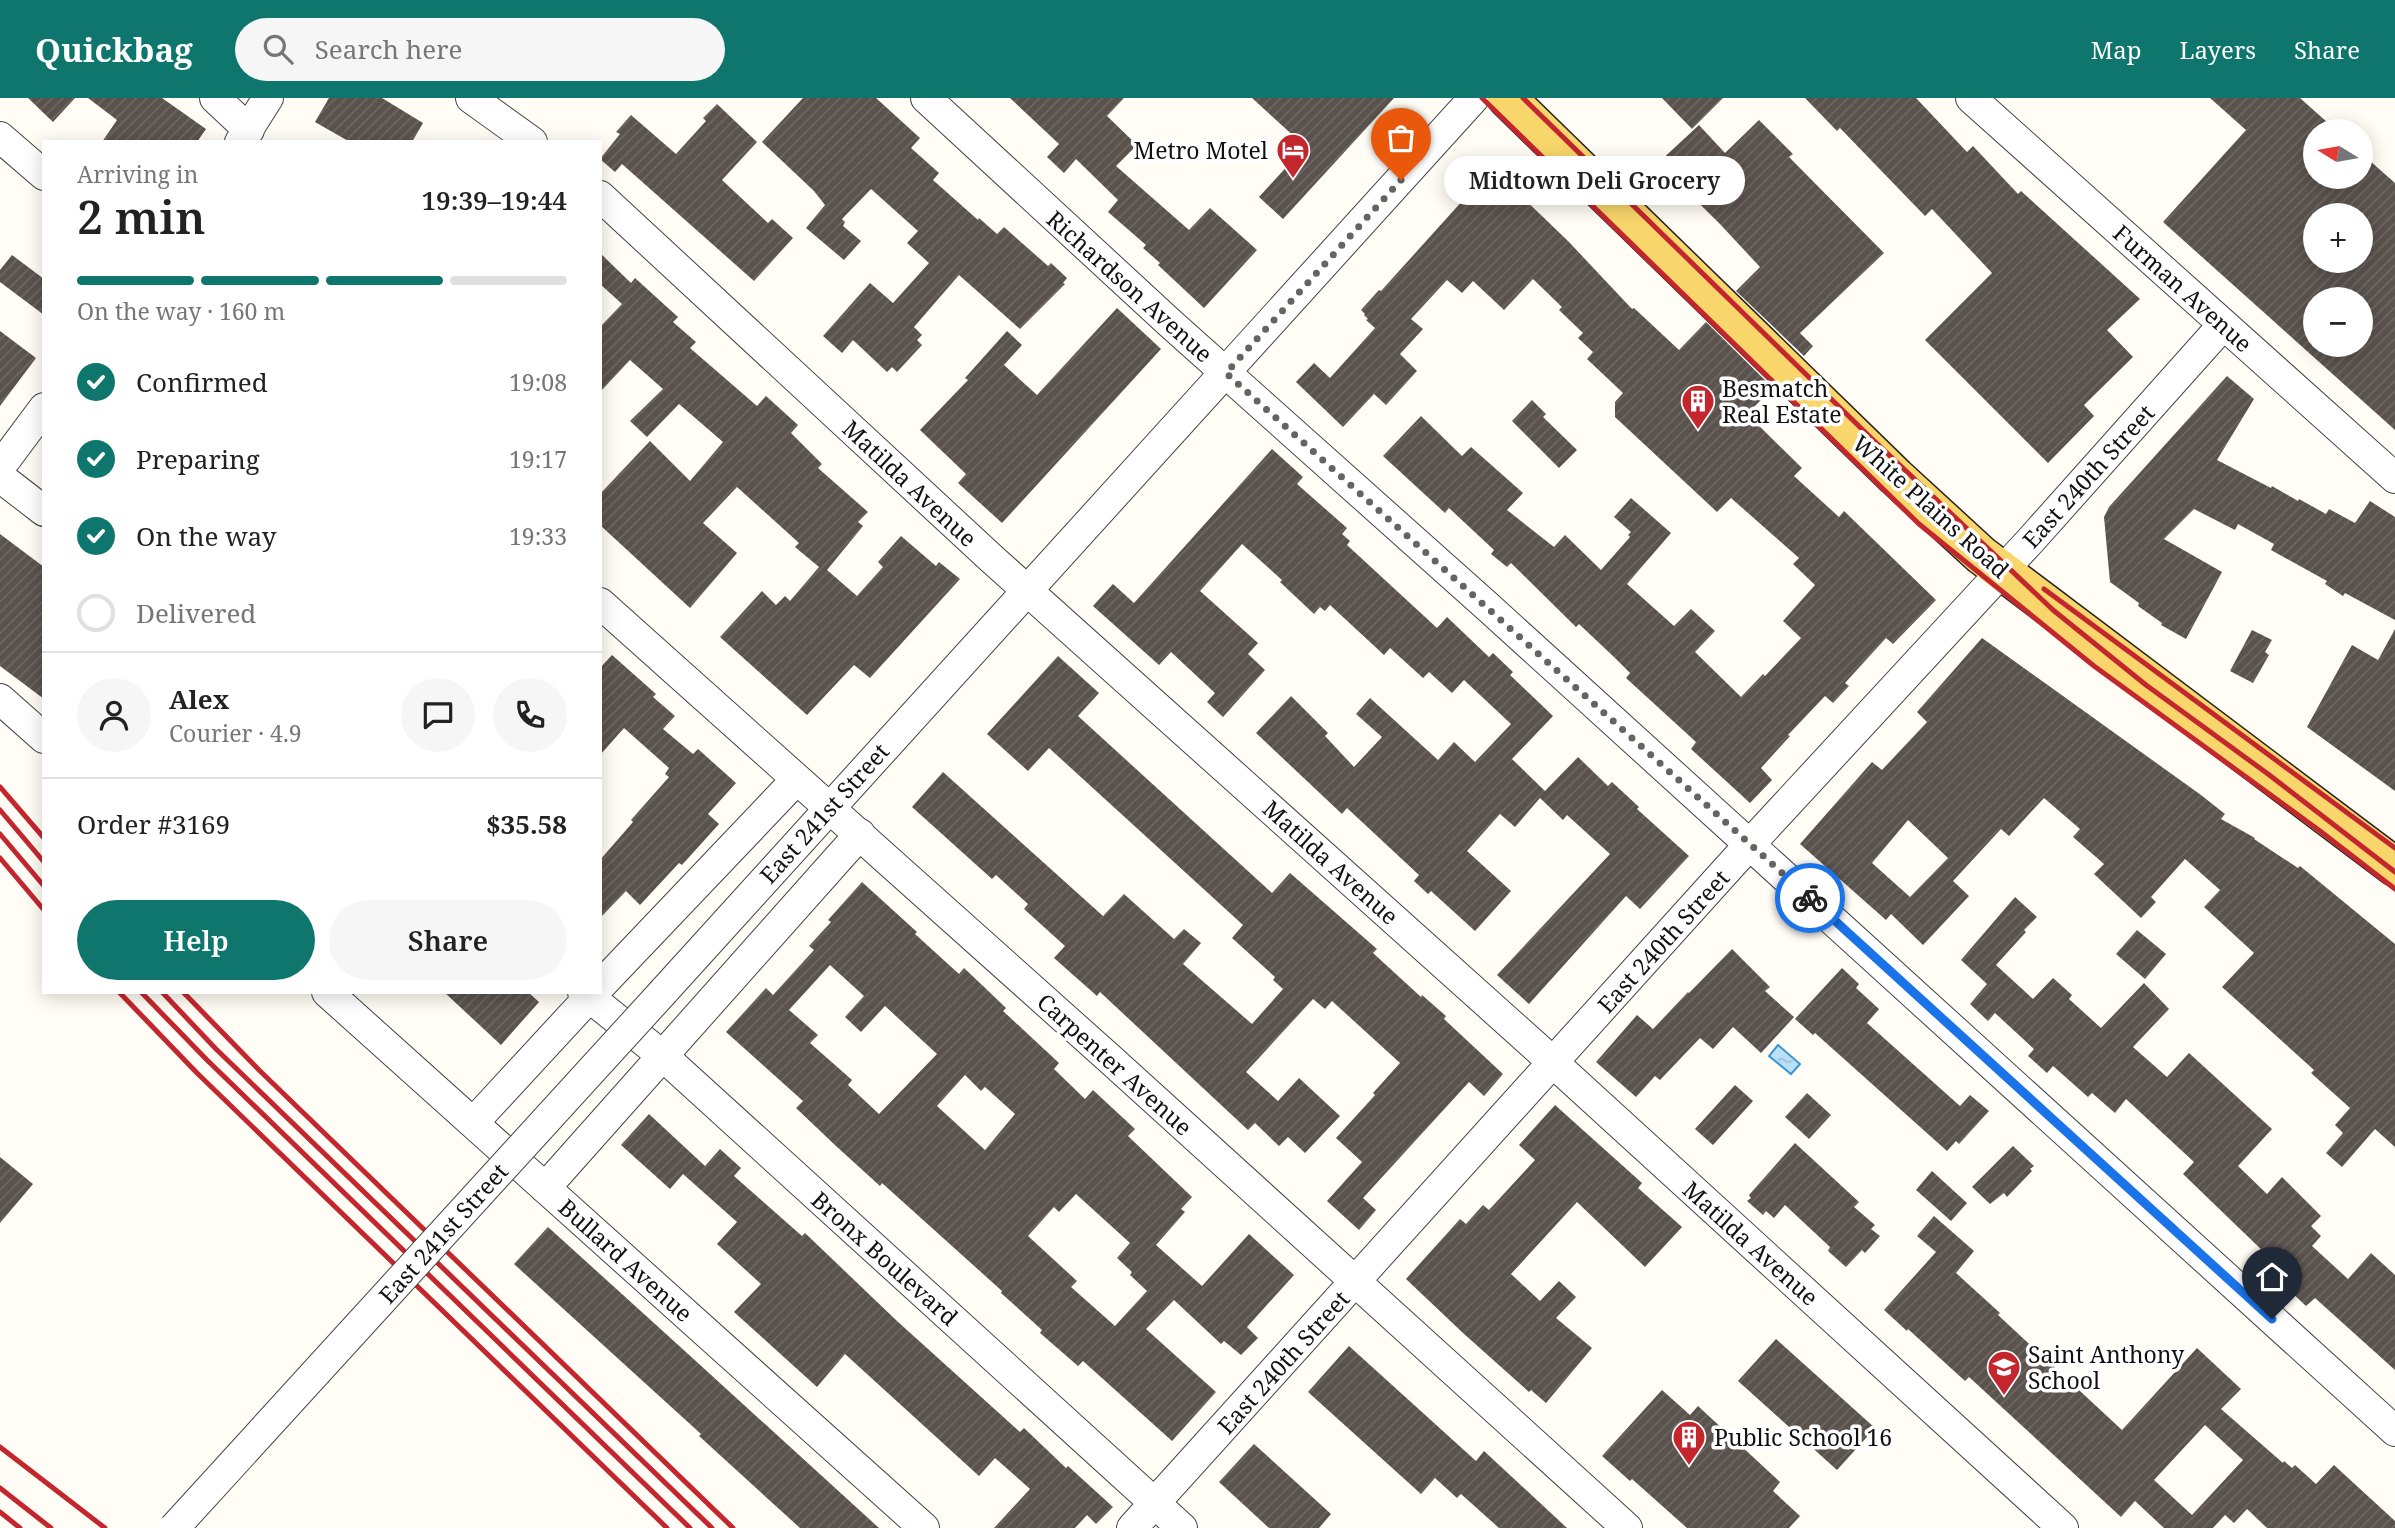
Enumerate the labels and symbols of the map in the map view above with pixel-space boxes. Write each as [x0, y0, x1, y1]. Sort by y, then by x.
pin [1371, 108, 1431, 180]
north arrow [2303, 119, 2373, 189]
hotel icon: Metro Motel [1274, 131, 1312, 180]
place label: Metro Motel [1134, 134, 1268, 166]
callout: Midtown Deli Grocery [1443, 155, 1744, 204]
street label: Richardson Avenue [1040, 203, 1220, 369]
street label: Furman Avenue [2107, 217, 2259, 359]
place label: Besmatch Real Estate [1722, 372, 1842, 430]
building icon: Besmatch Real Estate [1679, 382, 1717, 431]
street label: East 240th Street [2015, 397, 2161, 555]
street label: Matilda Avenue [836, 413, 984, 553]
street label: White Plains Road [1846, 427, 2016, 585]
street label: East 241st Street [752, 736, 896, 890]
street label: Matilda Avenue [1256, 792, 1406, 932]
street label: East 240th Street [1590, 862, 1736, 1020]
courier [1775, 863, 1845, 933]
street label: Carpenter Avenue [1031, 986, 1199, 1142]
street label: East 241st Street [371, 1156, 515, 1310]
street label: Matilda Avenue [1676, 1173, 1826, 1313]
street label: Bronx Boulevard [805, 1184, 965, 1332]
street label: Bullard Avenue [552, 1191, 700, 1329]
pin [2242, 1247, 2302, 1319]
street label: East 240th Street [1210, 1283, 1356, 1441]
place label: Saint Anthony School [2028, 1338, 2184, 1396]
school or university icon: Saint Anthony School [1985, 1348, 2023, 1397]
building icon: Public School 16 [1670, 1418, 1708, 1467]
place label: Public School 16 [1714, 1421, 1892, 1453]

